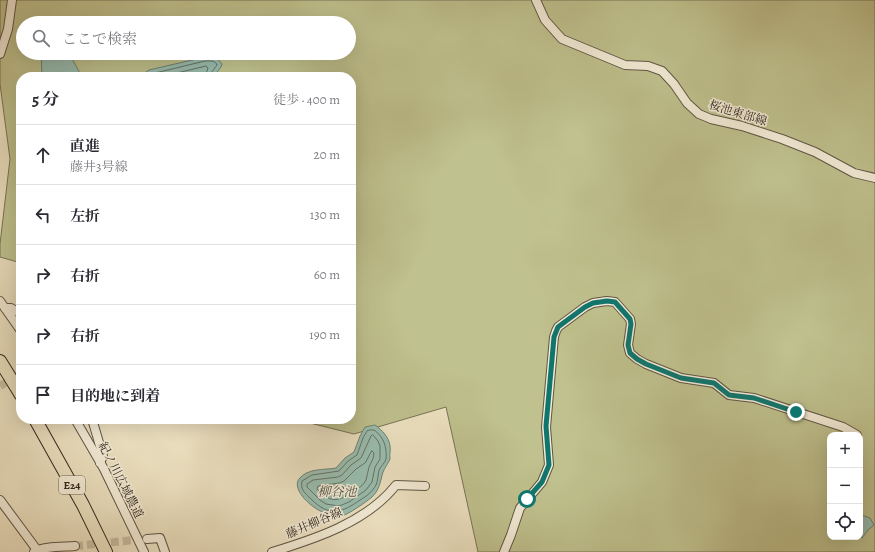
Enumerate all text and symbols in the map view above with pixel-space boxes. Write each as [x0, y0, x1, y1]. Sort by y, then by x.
search box [16, 16, 356, 60]
icon: search [30, 27, 52, 49]
text: ここで検索 [62, 29, 137, 49]
text: 5 分 [32, 88, 59, 111]
text: 徒歩 · 400 m [273, 91, 340, 108]
street label: 桜池東部線 [707, 97, 769, 129]
text: 直進 [70, 136, 100, 156]
icon: ahead [32, 144, 54, 166]
text: 20 m [314, 146, 340, 163]
text: 藤井3号線 [70, 158, 127, 175]
icon: left [32, 204, 54, 226]
text: 左折 [70, 206, 100, 226]
text: 130 m [310, 206, 340, 223]
icon: right [32, 264, 54, 286]
text: 右折 [70, 266, 100, 286]
text: 60 m [314, 266, 340, 283]
icon: right [32, 324, 54, 346]
text: 右折 [70, 326, 100, 346]
text: 190 m [309, 326, 340, 343]
icon: arrive [32, 384, 54, 406]
text: 目的地に到着 [70, 386, 160, 406]
route end [787, 403, 805, 421]
map controls [827, 432, 863, 540]
button: + [827, 432, 863, 468]
street label: 紀ノ川広域農道 [95, 439, 147, 521]
button: − [827, 468, 863, 504]
road number: E24 [59, 476, 85, 494]
water label: 柳谷池 [317, 483, 358, 500]
route start [518, 490, 536, 508]
street label: 藤井柳谷線 [283, 504, 345, 542]
button: locate [827, 504, 863, 540]

